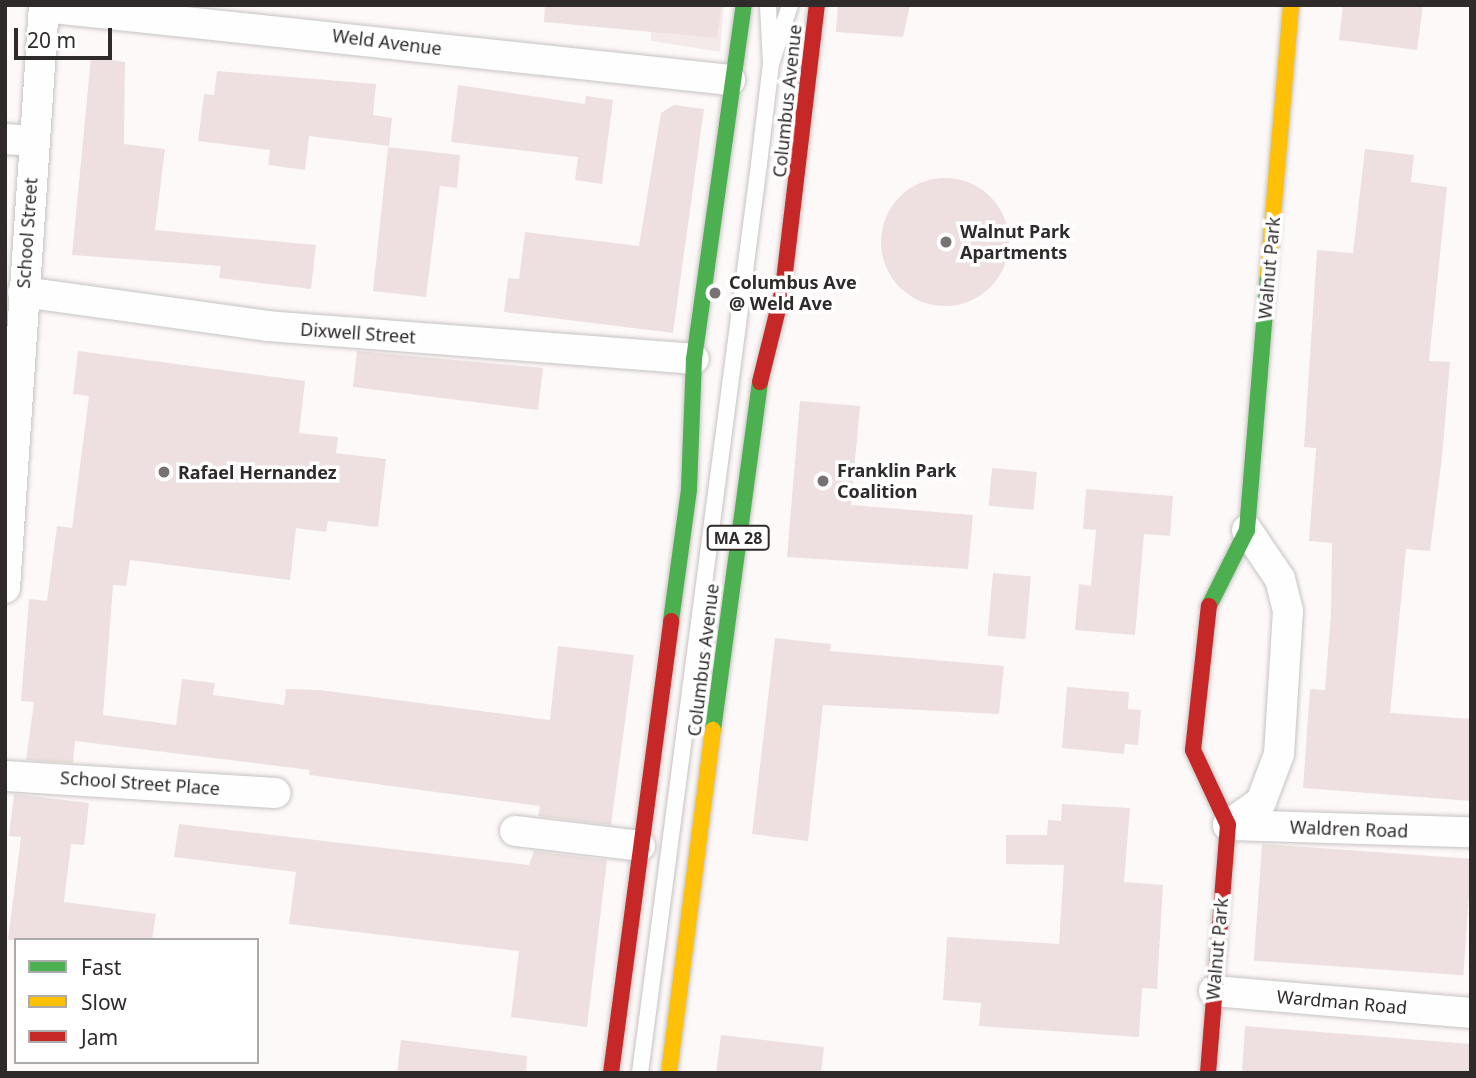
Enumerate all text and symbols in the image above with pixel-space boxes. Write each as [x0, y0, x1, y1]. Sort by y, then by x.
scale bar [18, 14, 116, 58]
street label: Columbus Avenue [768, 24, 806, 178]
street label: Weld Avenue [331, 25, 443, 59]
text: 20 m [27, 26, 76, 54]
street label: School Street [12, 177, 42, 289]
street label: Walnut Park [1254, 216, 1284, 320]
place label: Walnut Park Apartments [960, 221, 1070, 264]
marker: Walnut Park Apartments [938, 234, 954, 250]
place label: Columbus Ave @ Weld Ave [729, 272, 857, 314]
marker: Columbus Ave @ Weld Ave [707, 285, 723, 301]
street label: Dixwell Street [299, 318, 417, 348]
place label: Franklin Park Coalition [837, 460, 957, 503]
place label: Rafael Hernandez [178, 461, 337, 483]
marker: Rafael Hernandez [156, 464, 172, 480]
marker: Franklin Park Coalition [815, 473, 831, 489]
road number: MA 28 [706, 526, 770, 551]
street label: Columbus Avenue [683, 582, 723, 738]
street label: School Street Place [59, 767, 221, 799]
street label: Waldren Road [1289, 816, 1409, 842]
street label: Walnut Park [1202, 897, 1232, 1001]
legend [14, 938, 259, 1064]
text: Fast [81, 953, 121, 981]
street label: Wardman Road [1276, 986, 1408, 1018]
text: Slow [81, 988, 127, 1016]
text: Jam [81, 1023, 118, 1051]

